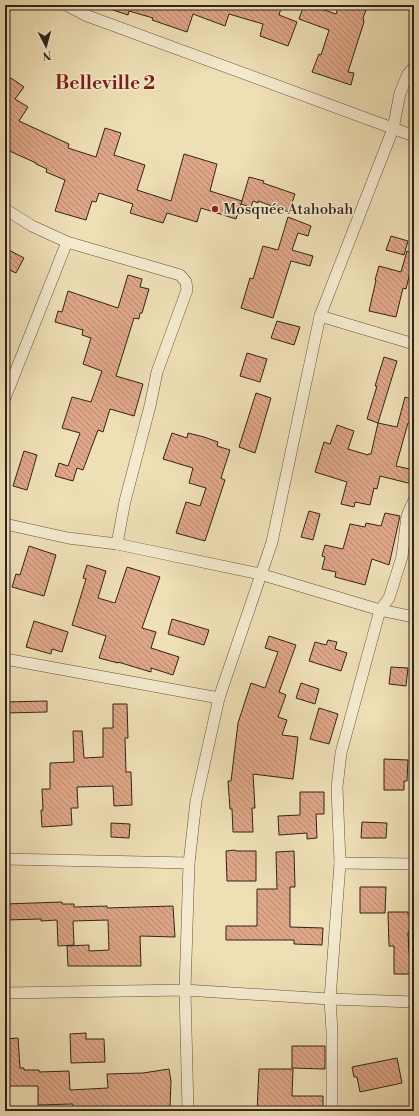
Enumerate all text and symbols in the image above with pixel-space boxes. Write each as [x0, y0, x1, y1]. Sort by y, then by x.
north arrow [26, 26, 66, 66]
text: N [42, 48, 52, 62]
district label: Belleville 2 [55, 71, 155, 95]
place label: Mosquée Atahobah [223, 200, 353, 219]
marker: Mosquée Atahobah [210, 204, 220, 214]

